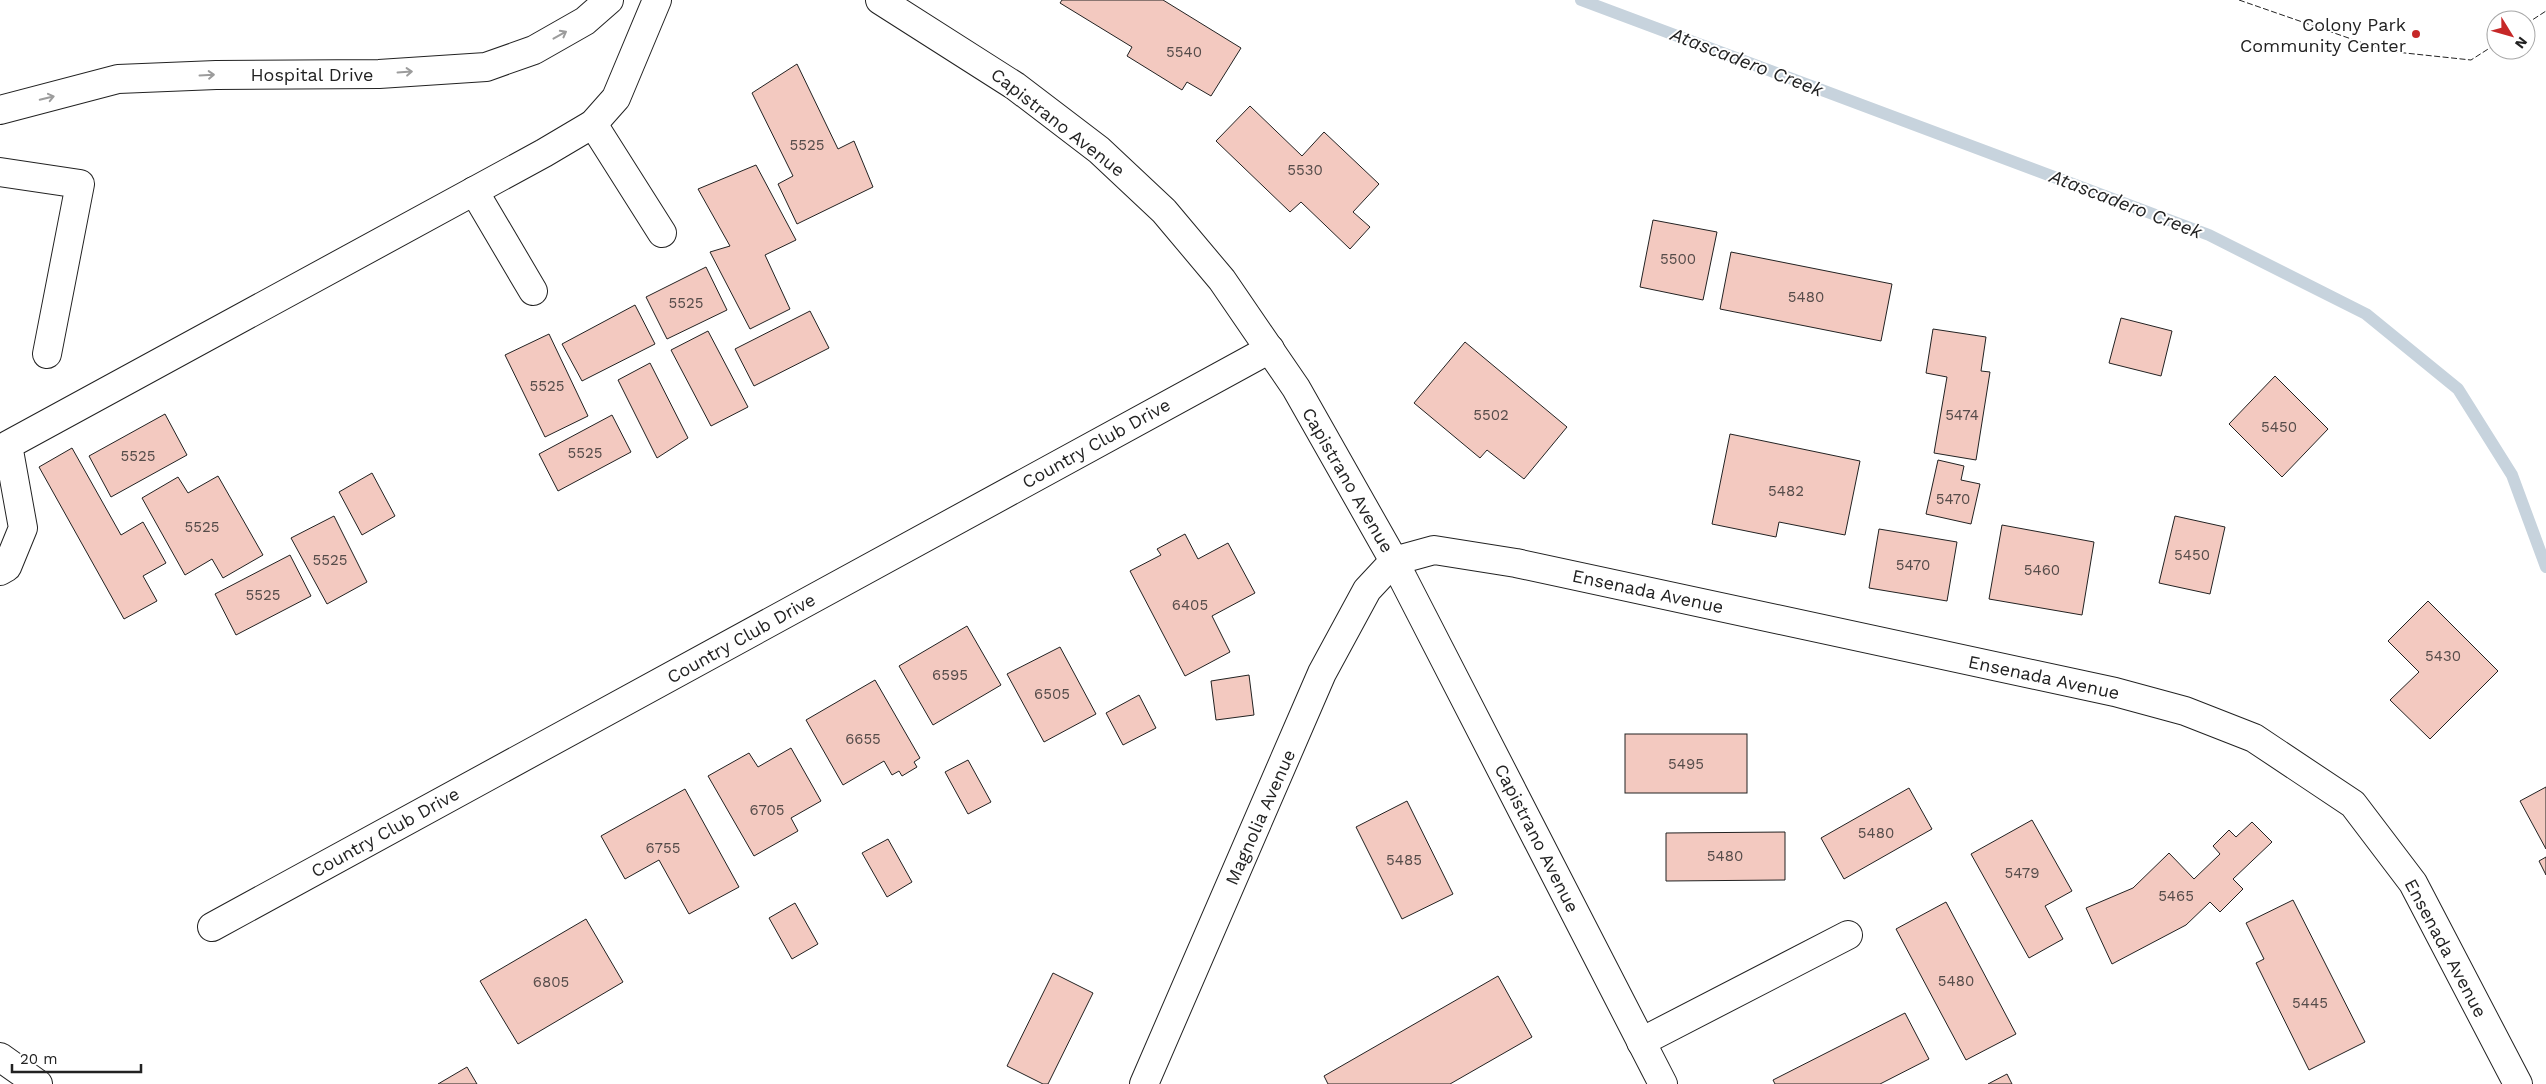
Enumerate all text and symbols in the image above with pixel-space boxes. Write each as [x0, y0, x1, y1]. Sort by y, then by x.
north arrow [2486, 10, 2536, 60]
place label: Colony Park Community Center [2240, 14, 2406, 56]
water label: Atascadero Creek [1667, 22, 1827, 102]
marker: Colony Park Community Center [2410, 28, 2422, 40]
one-way arrow [553, 30, 568, 40]
text: N [2512, 34, 2531, 52]
house number: 5540 [1166, 43, 1202, 61]
street label: Capistrano Avenue [987, 63, 1129, 181]
street label: Hospital Drive [251, 64, 373, 85]
one-way arrow [396, 68, 412, 77]
one-way arrow [199, 71, 215, 80]
one-way arrow [39, 92, 55, 102]
house number: 5525 [790, 136, 824, 154]
house number: 5530 [1287, 161, 1323, 179]
water label: Atascadero Creek [2046, 164, 2206, 244]
house number: 5500 [1660, 250, 1696, 268]
house number: 5480 [1788, 288, 1824, 306]
house number: 5525 [669, 294, 703, 312]
house number: 5525 [530, 377, 564, 395]
street label: Country Club Drive [1018, 394, 1174, 492]
street label: Capistrano Avenue [1298, 404, 1398, 556]
house number: 5502 [1473, 406, 1509, 424]
house number: 5474 [1945, 406, 1979, 424]
house number: 5450 [2261, 418, 2297, 436]
house number: 5525 [568, 444, 602, 462]
house number: 5525 [121, 447, 155, 465]
house number: 5482 [1768, 482, 1804, 500]
house number: 5470 [1936, 490, 1970, 508]
house number: 5525 [185, 518, 219, 536]
house number: 5450 [2174, 546, 2210, 564]
house number: 5525 [313, 551, 347, 569]
house number: 5470 [1896, 556, 1930, 574]
house number: 5460 [2024, 561, 2060, 579]
street label: Ensenada Avenue [1571, 565, 1725, 617]
house number: 5525 [246, 586, 280, 604]
street label: Country Club Drive [663, 589, 819, 687]
house number: 6405 [1172, 596, 1208, 614]
house number: 5430 [2425, 647, 2461, 665]
street label: Ensenada Avenue [1967, 651, 2121, 703]
house number: 6595 [932, 666, 968, 684]
house number: 6505 [1034, 685, 1070, 703]
house number: 6655 [845, 730, 881, 748]
street label: Magnolia Avenue [1221, 746, 1299, 888]
house number: 5495 [1668, 755, 1704, 773]
street label: Capistrano Avenue [1490, 760, 1584, 916]
street label: Country Club Drive [307, 783, 463, 881]
house number: 6705 [749, 801, 785, 819]
house number: 5480 [1858, 824, 1894, 842]
house number: 6755 [646, 839, 680, 857]
house number: 5480 [1707, 847, 1743, 865]
house number: 5485 [1386, 851, 1422, 869]
house number: 5479 [2005, 864, 2039, 882]
street label: Ensenada Avenue [2401, 875, 2491, 1021]
house number: 5465 [2158, 887, 2194, 905]
house number: 5480 [1938, 972, 1974, 990]
house number: 6805 [533, 973, 569, 991]
house number: 5445 [2292, 994, 2328, 1012]
scale bar [12, 1042, 141, 1074]
text: 20 m [20, 1050, 58, 1068]

